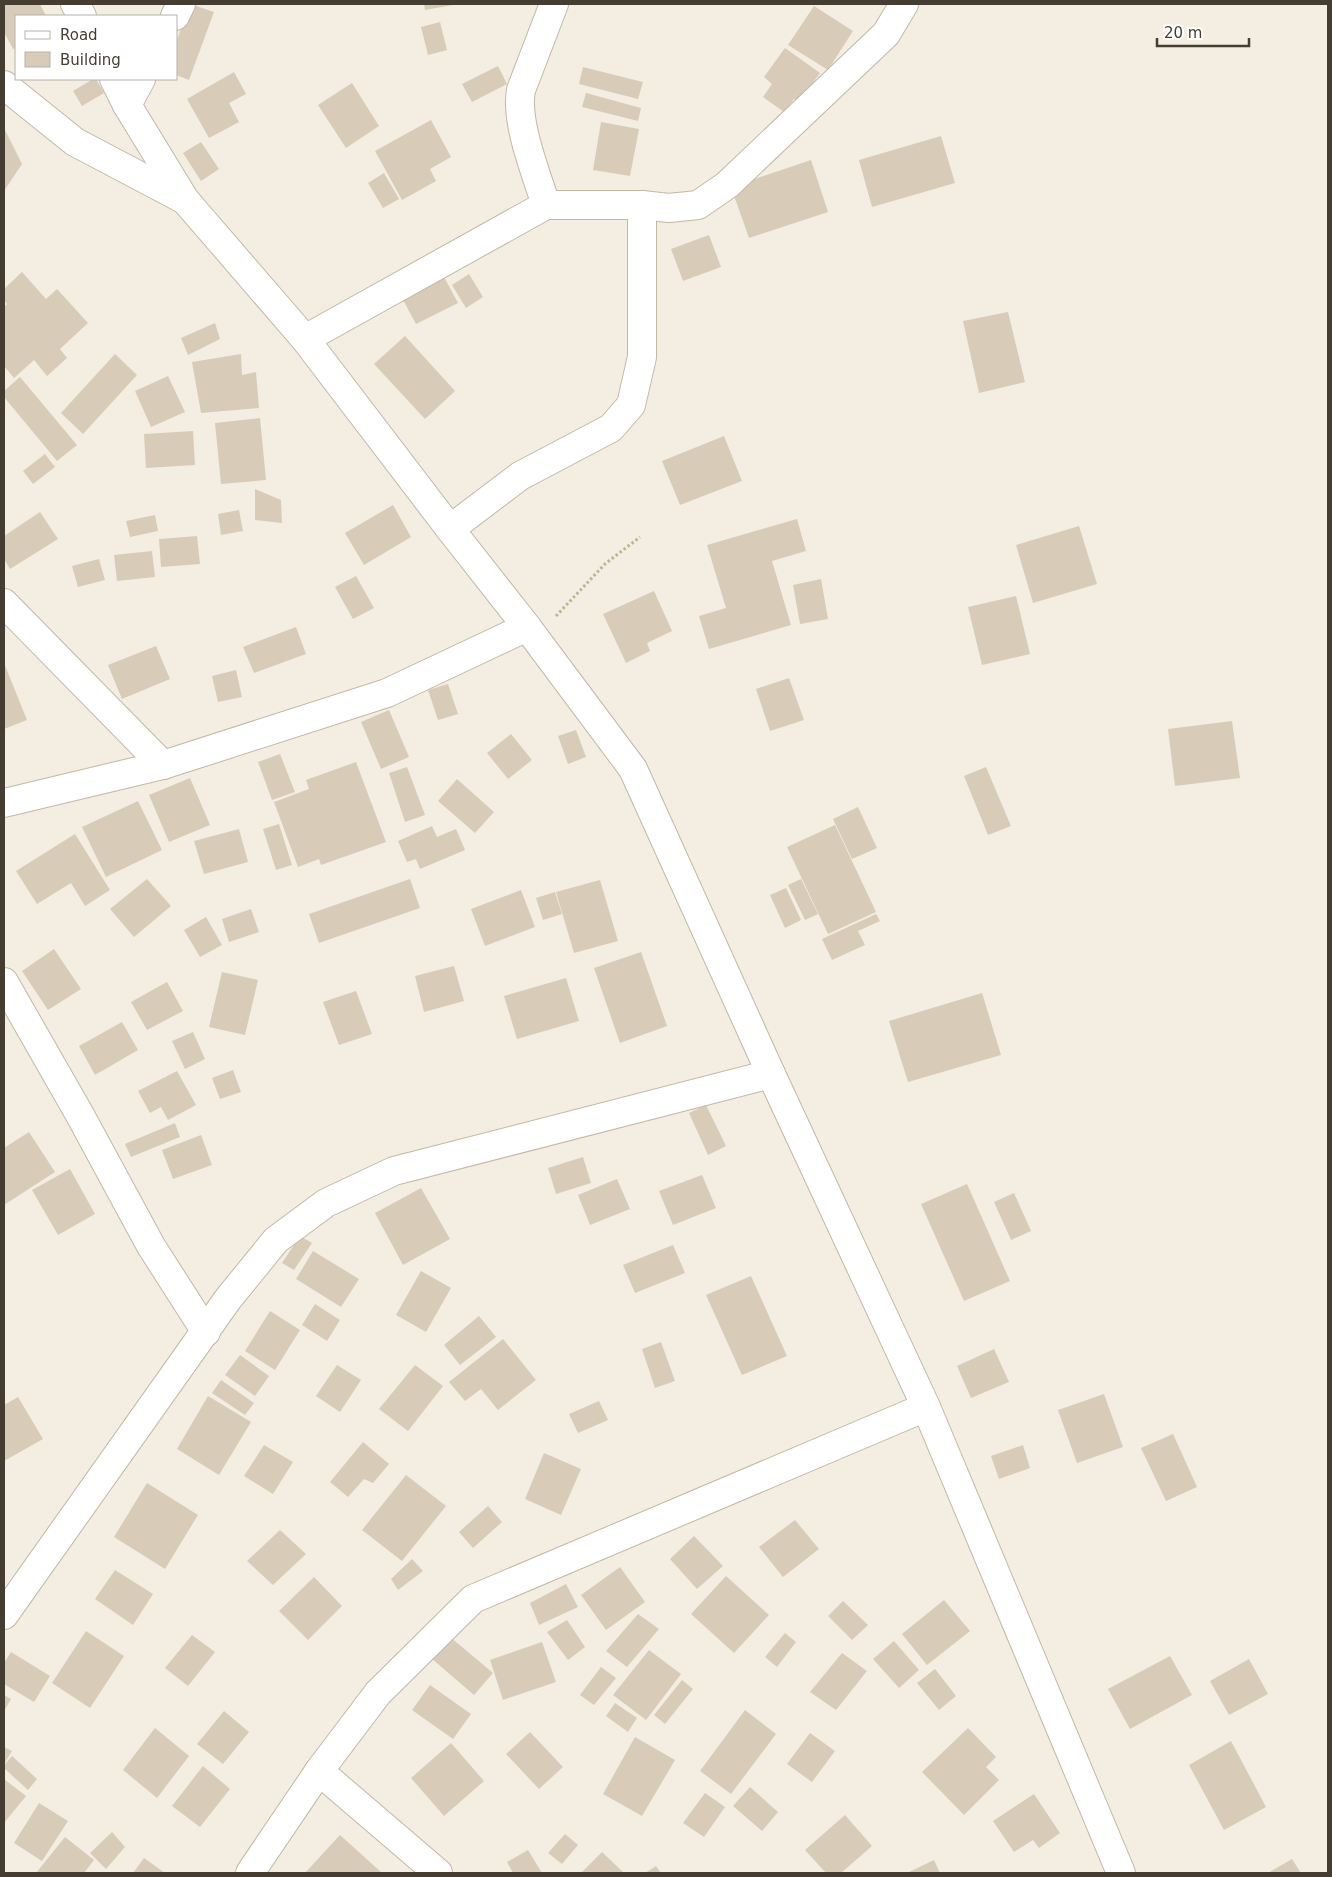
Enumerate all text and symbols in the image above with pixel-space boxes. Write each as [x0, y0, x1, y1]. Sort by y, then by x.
legend [15, 15, 178, 80]
scale bar [1157, 15, 1250, 47]
text: 20 m [1164, 24, 1202, 42]
text: Road [60, 26, 98, 44]
text: Building [60, 51, 121, 69]

